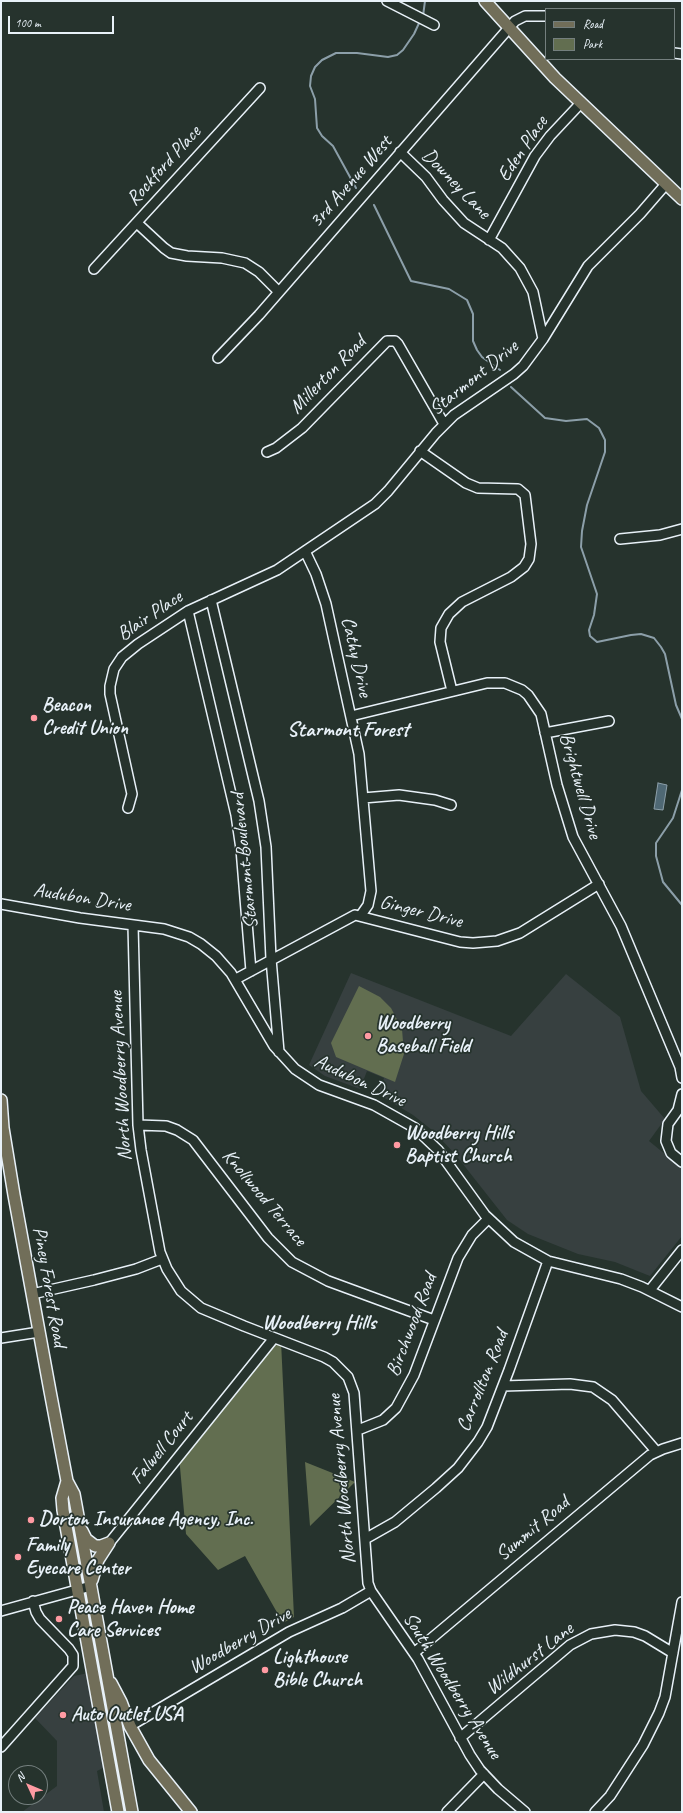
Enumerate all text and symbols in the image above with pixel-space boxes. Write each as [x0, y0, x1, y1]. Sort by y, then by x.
scale bar [10, 8, 116, 34]
legend [545, 8, 675, 60]
text: 100 m [15, 15, 41, 31]
text: Road [583, 16, 603, 32]
text: Park [583, 36, 602, 52]
street label: Eden Place [492, 112, 554, 186]
street label: Rockford Place [122, 121, 206, 211]
street label: 3rd Avenue West [304, 131, 398, 233]
street label: Downey Lane [416, 144, 496, 224]
street label: Millerton Road [285, 331, 371, 419]
street label: Starmont Drive [425, 335, 523, 421]
street label: Blair Place [113, 585, 187, 647]
street label: Cathy Drive [335, 615, 377, 699]
place label: Beacon Credit Union [42, 694, 128, 741]
marker: Beacon Credit Union [29, 713, 39, 723]
district label: Starmont Forest [287, 717, 409, 743]
street label: Brightwell Drive [553, 730, 607, 842]
street label: Starmont Boulevard [226, 792, 264, 930]
street label: Audubon Drive [32, 878, 132, 918]
street label: Ginger Drive [377, 890, 465, 934]
street label: North Woodberry Avenue [105, 990, 137, 1162]
place label: Woodberry Baseball Field [376, 1012, 470, 1059]
marker: Woodberry Baseball Field [363, 1031, 373, 1041]
street label: Audubon Drive [311, 1049, 409, 1113]
place label: Woodberry Hills Baptist Church [405, 1122, 513, 1169]
marker: Woodberry Hills Baptist Church [392, 1140, 402, 1150]
street label: Knollwood Terrace [216, 1145, 312, 1251]
street label: Piney Forest Road [27, 1225, 71, 1349]
street label: Birchwood Road [381, 1270, 443, 1380]
district label: Woodberry Hills [262, 1310, 376, 1336]
street label: Carrollton Road [452, 1327, 514, 1435]
street label: North Woodberry Avenue [323, 1393, 361, 1565]
street label: Falwell Court [125, 1407, 199, 1489]
street label: Summit Road [491, 1491, 575, 1567]
place label: Dorton Insurance Agency, Inc. [39, 1508, 253, 1532]
marker: Dorton Insurance Agency, Inc. [26, 1515, 36, 1525]
place label: Family Eyecare Center [26, 1534, 130, 1581]
marker: Family Eyecare Center [13, 1552, 23, 1562]
place label: Peace Haven Home Care Services [67, 1596, 194, 1643]
street label: Woodberry Drive [185, 1602, 295, 1680]
street label: South Woodberry Avenue [397, 1608, 507, 1764]
marker: Peace Haven Home Care Services [54, 1614, 64, 1624]
street label: Wildhurst Lane [481, 1617, 579, 1701]
place label: Lighthouse Bible Church [273, 1646, 362, 1693]
marker: Lighthouse Bible Church [260, 1665, 270, 1675]
place label: Auto Outlet USA [71, 1703, 183, 1727]
marker: Auto Outlet USA [58, 1710, 68, 1720]
north arrow [8, 1765, 48, 1805]
text: N [13, 1770, 27, 1785]

